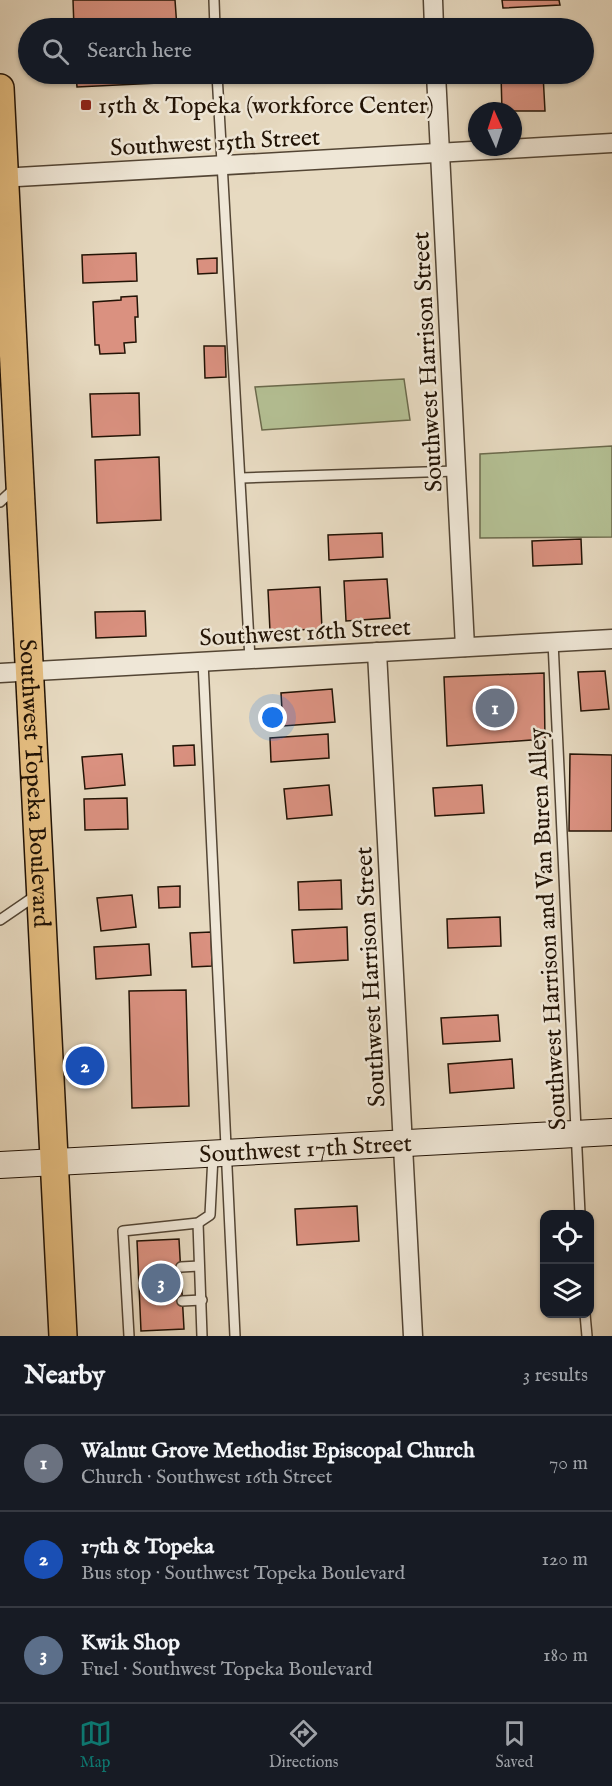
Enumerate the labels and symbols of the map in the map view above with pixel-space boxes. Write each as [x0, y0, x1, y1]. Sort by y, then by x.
place label: 15th & Topeka (workforce Center) [98, 91, 434, 122]
marker: 15th & Topeka (workforce Center) [79, 98, 93, 112]
north arrow [468, 102, 522, 156]
street label: Southwest 15th Street [109, 123, 321, 164]
street label: Southwest Harrison Street [406, 231, 451, 493]
street label: Southwest 16th Street [199, 612, 412, 655]
street label: Southwest Topeka Boulevard [11, 638, 56, 928]
pin: 1 [476, 686, 514, 730]
your location [258, 703, 287, 732]
street label: Southwest Harrison and Van Buren Alley [522, 727, 575, 1131]
street label: Southwest Harrison Street [349, 846, 394, 1108]
pin: 2 [66, 1044, 104, 1088]
street label: Southwest 17th Street [198, 1129, 413, 1171]
pin: 3 [142, 1260, 180, 1306]

